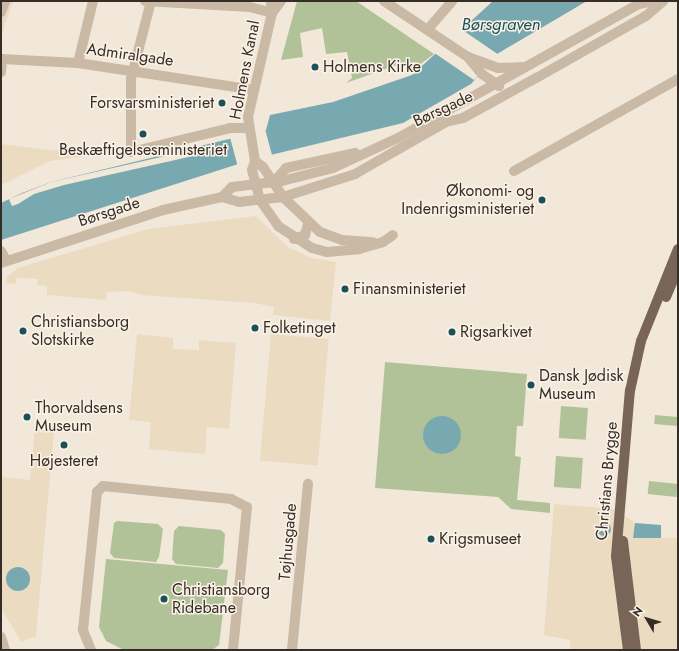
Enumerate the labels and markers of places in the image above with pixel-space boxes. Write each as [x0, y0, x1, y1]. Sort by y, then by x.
place label: Holmens Kirke [323, 57, 421, 77]
marker: Holmens Kirke [310, 62, 320, 72]
place label: Forsvarsministeriet [90, 93, 214, 113]
marker: Forsvarsministeriet [217, 98, 227, 108]
marker: Beskæftigelsesministeriet [138, 129, 148, 139]
place label: Beskæftigelsesministeriet [59, 140, 227, 160]
place label: Økonomi- og Indenrigsministeriet [401, 181, 534, 219]
marker: Økonomi- og Indenrigsministeriet [537, 195, 547, 205]
place label: Finansministeriet [353, 279, 466, 299]
marker: Finansministeriet [340, 284, 350, 294]
place label: Christiansborg Slotskirke [31, 312, 129, 350]
place label: Folketinget [263, 318, 336, 338]
place label: Rigsarkivet [460, 322, 532, 342]
marker: Folketinget [250, 323, 260, 333]
marker: Christiansborg Slotskirke [18, 326, 28, 336]
marker: Rigsarkivet [447, 327, 457, 337]
place label: Dansk Jødisk Museum [539, 366, 624, 404]
marker: Dansk Jødisk Museum [526, 380, 536, 390]
place label: Thorvaldsens Museum [35, 398, 123, 436]
marker: Thorvaldsens Museum [22, 412, 32, 422]
marker: Højesteret [59, 440, 69, 450]
place label: Højesteret [30, 451, 98, 471]
place label: Krigsmuseet [439, 529, 521, 549]
marker: Krigsmuseet [426, 534, 436, 544]
place label: Christiansborg Ridebane [172, 580, 270, 618]
marker: Christiansborg Ridebane [159, 594, 169, 604]

